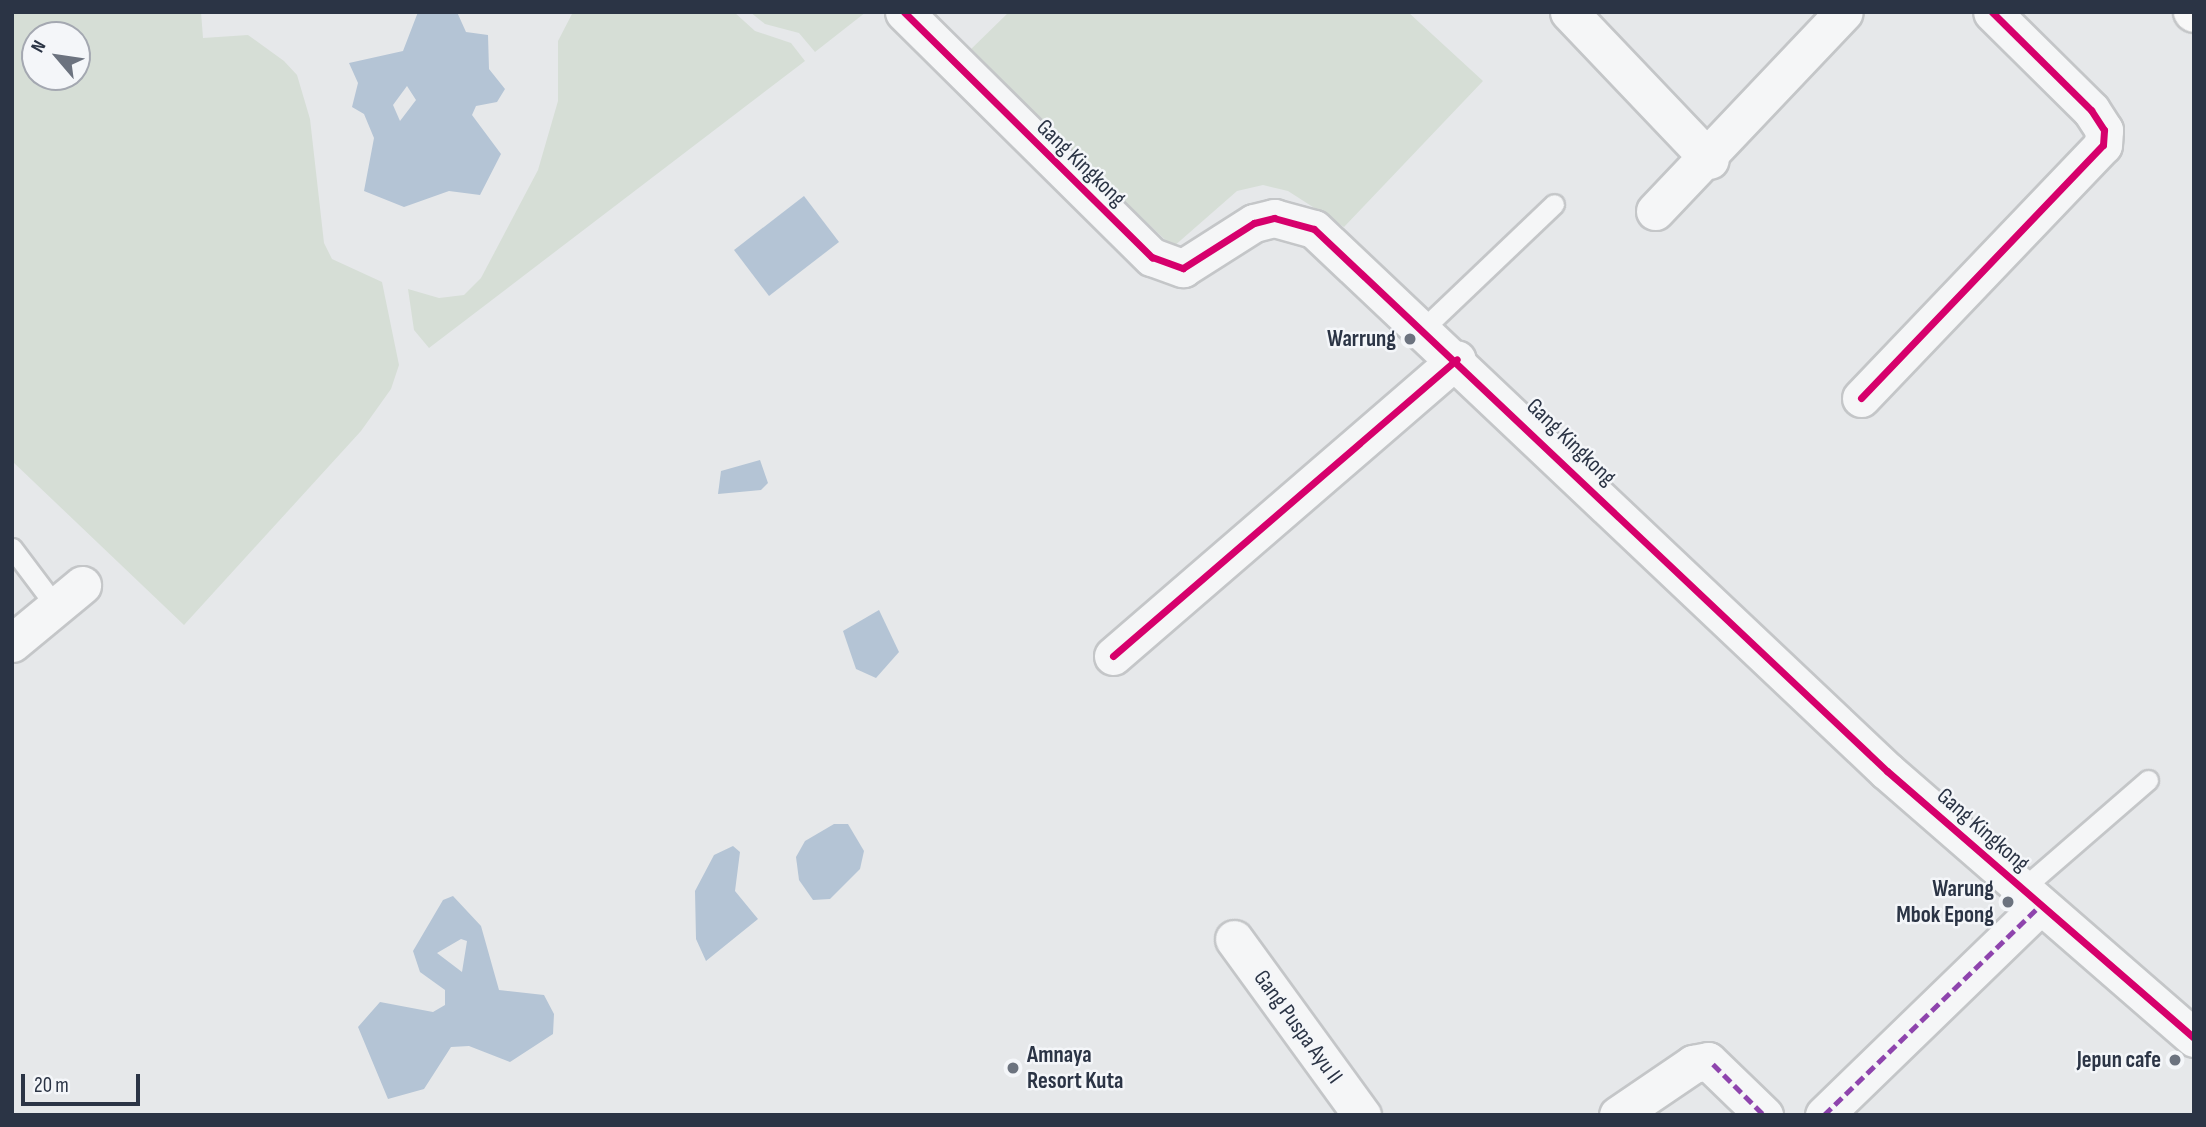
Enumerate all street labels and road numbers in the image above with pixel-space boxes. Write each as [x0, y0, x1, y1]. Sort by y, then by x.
street label: Gang Kingkong [1031, 114, 1131, 212]
street label: Gang Kingkong [1521, 393, 1621, 491]
street label: Gang Kingkong [1931, 782, 2035, 878]
street label: Gang Puspa Ayu II [1248, 965, 1348, 1089]

